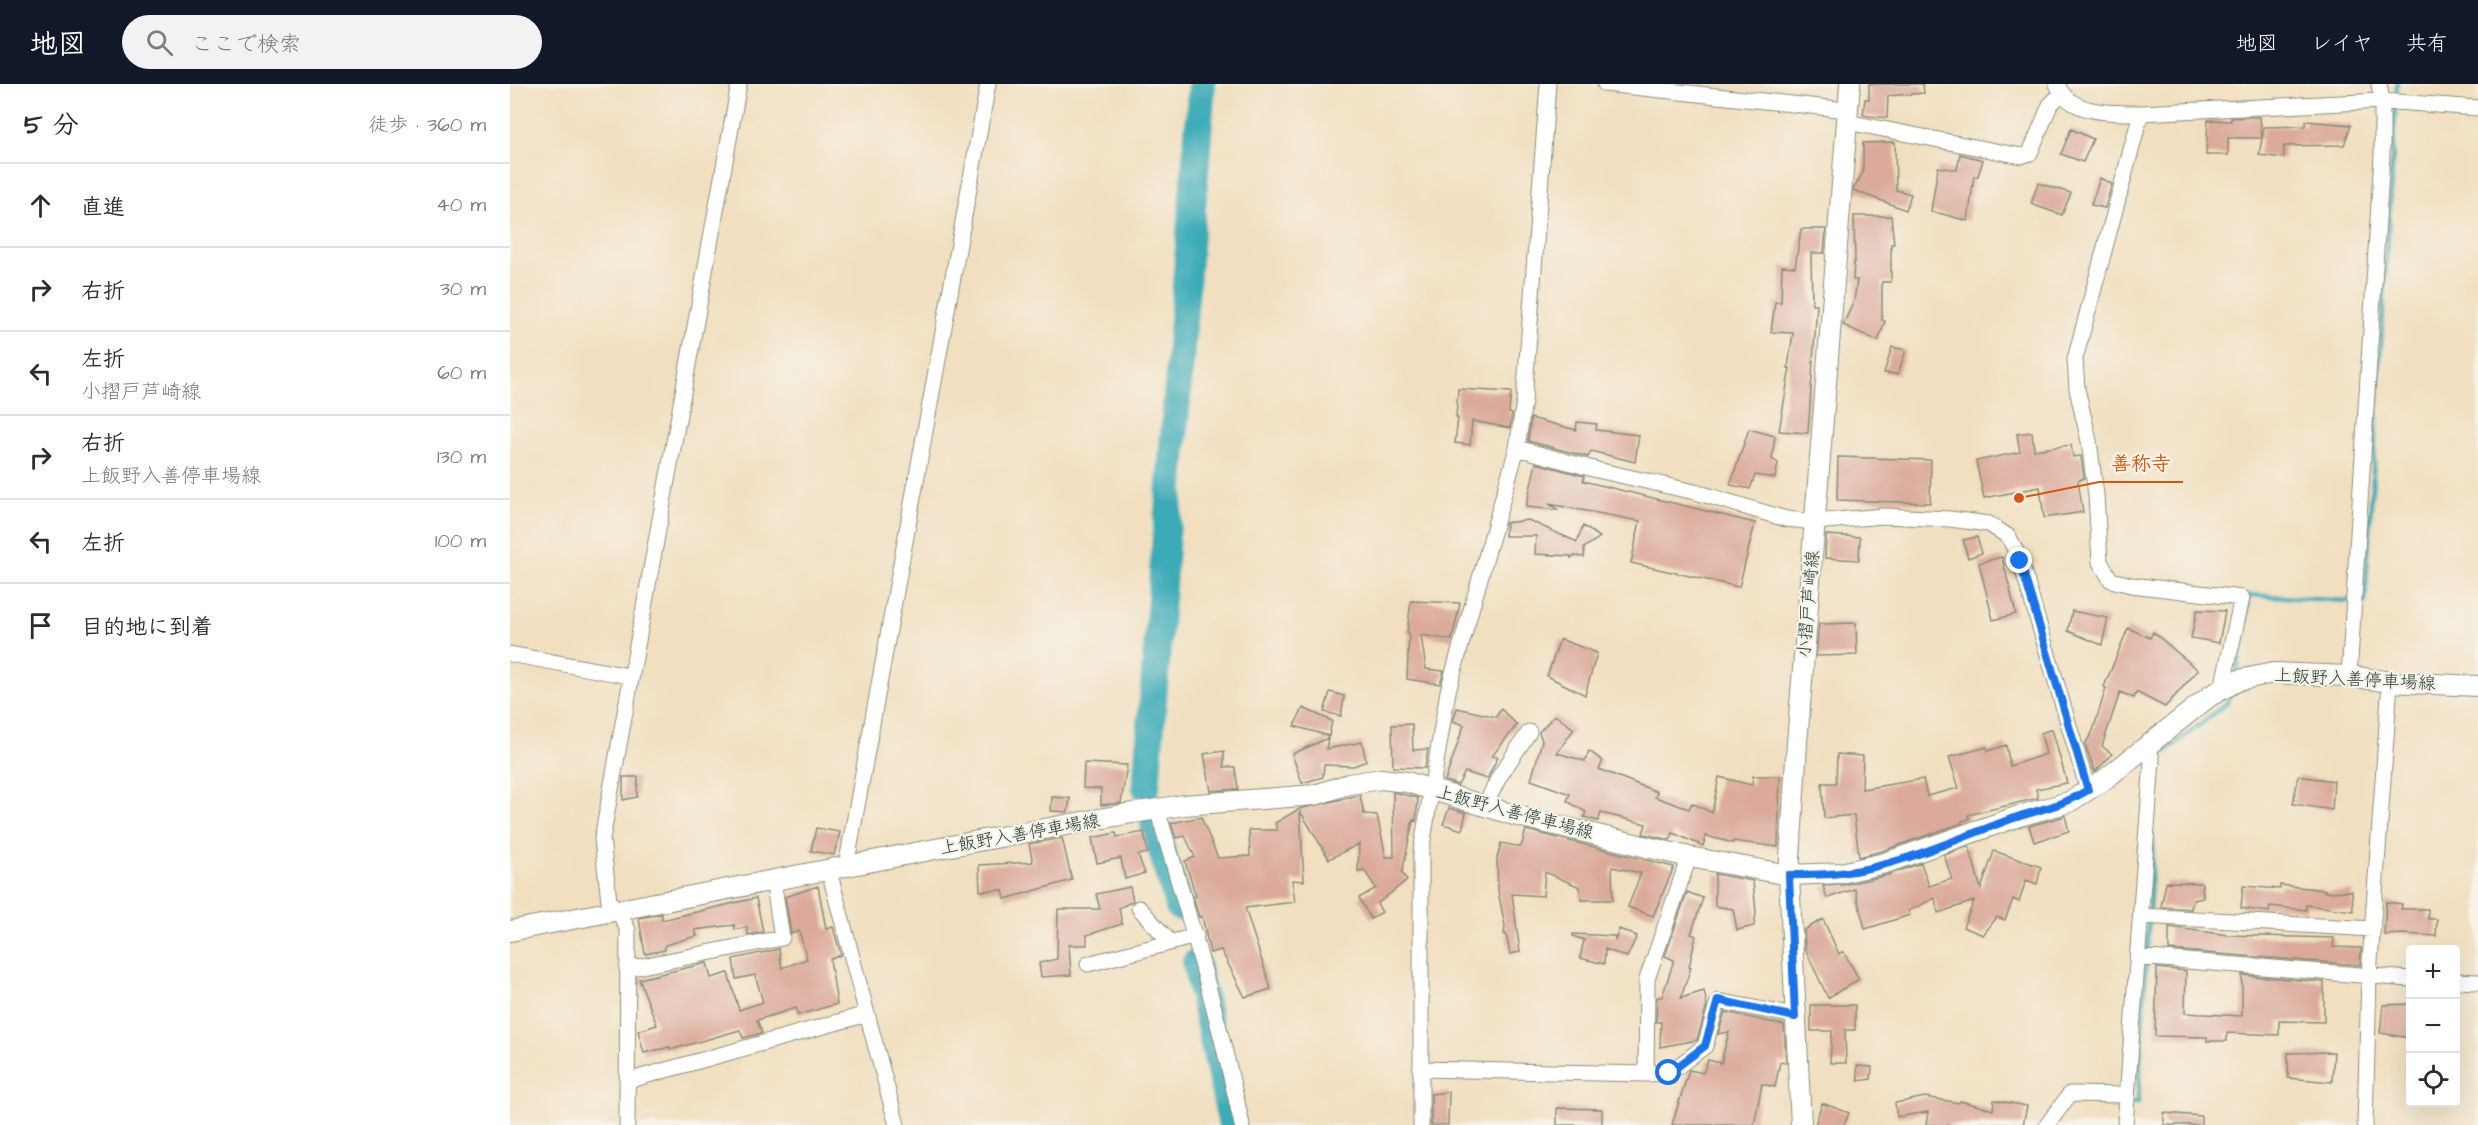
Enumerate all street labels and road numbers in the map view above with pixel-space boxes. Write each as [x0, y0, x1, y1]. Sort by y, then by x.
street label: 小摺戸芦崎線 [1791, 549, 1826, 659]
street label: 上飯野入善停車場線 [2273, 663, 2437, 696]
street label: 上飯野入善停車場線 [1433, 779, 1596, 846]
street label: 上飯野入善停車場線 [938, 808, 1102, 861]

